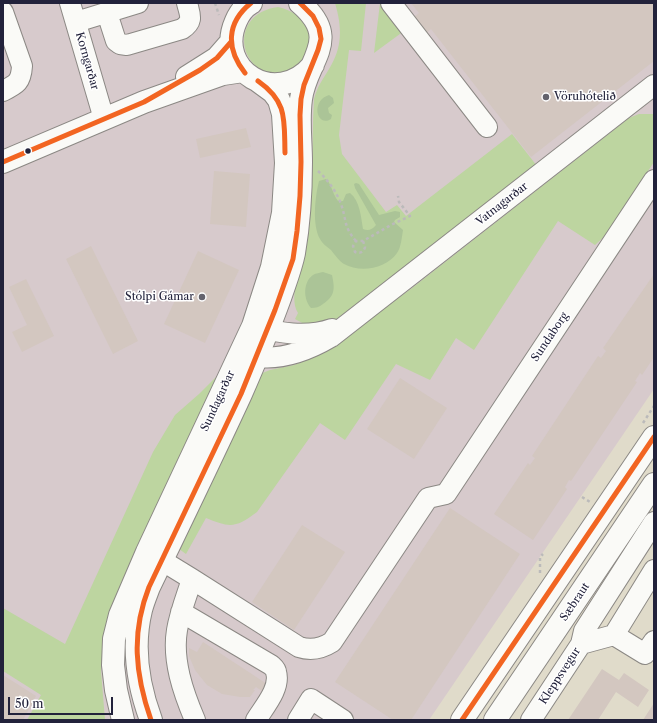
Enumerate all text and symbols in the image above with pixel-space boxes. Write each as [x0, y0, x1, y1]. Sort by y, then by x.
street label: Korngarðar [72, 31, 102, 91]
place label: Vöruhótelið [554, 90, 616, 104]
marker: Vöruhótelið [541, 92, 551, 102]
unlabelled marker [23, 146, 33, 156]
street label: Vatnagarðar [473, 180, 531, 228]
place label: Stólpi Gámar [125, 290, 194, 304]
marker: Stólpi Gámar [197, 292, 207, 302]
street label: Sundaborg [529, 310, 571, 364]
street label: Sundagarðar [198, 368, 238, 434]
street label: Sæbraut [557, 580, 593, 624]
street label: Kleppsvegur [537, 645, 583, 707]
scale bar [10, 689, 115, 715]
text: 50 m [15, 696, 44, 711]

